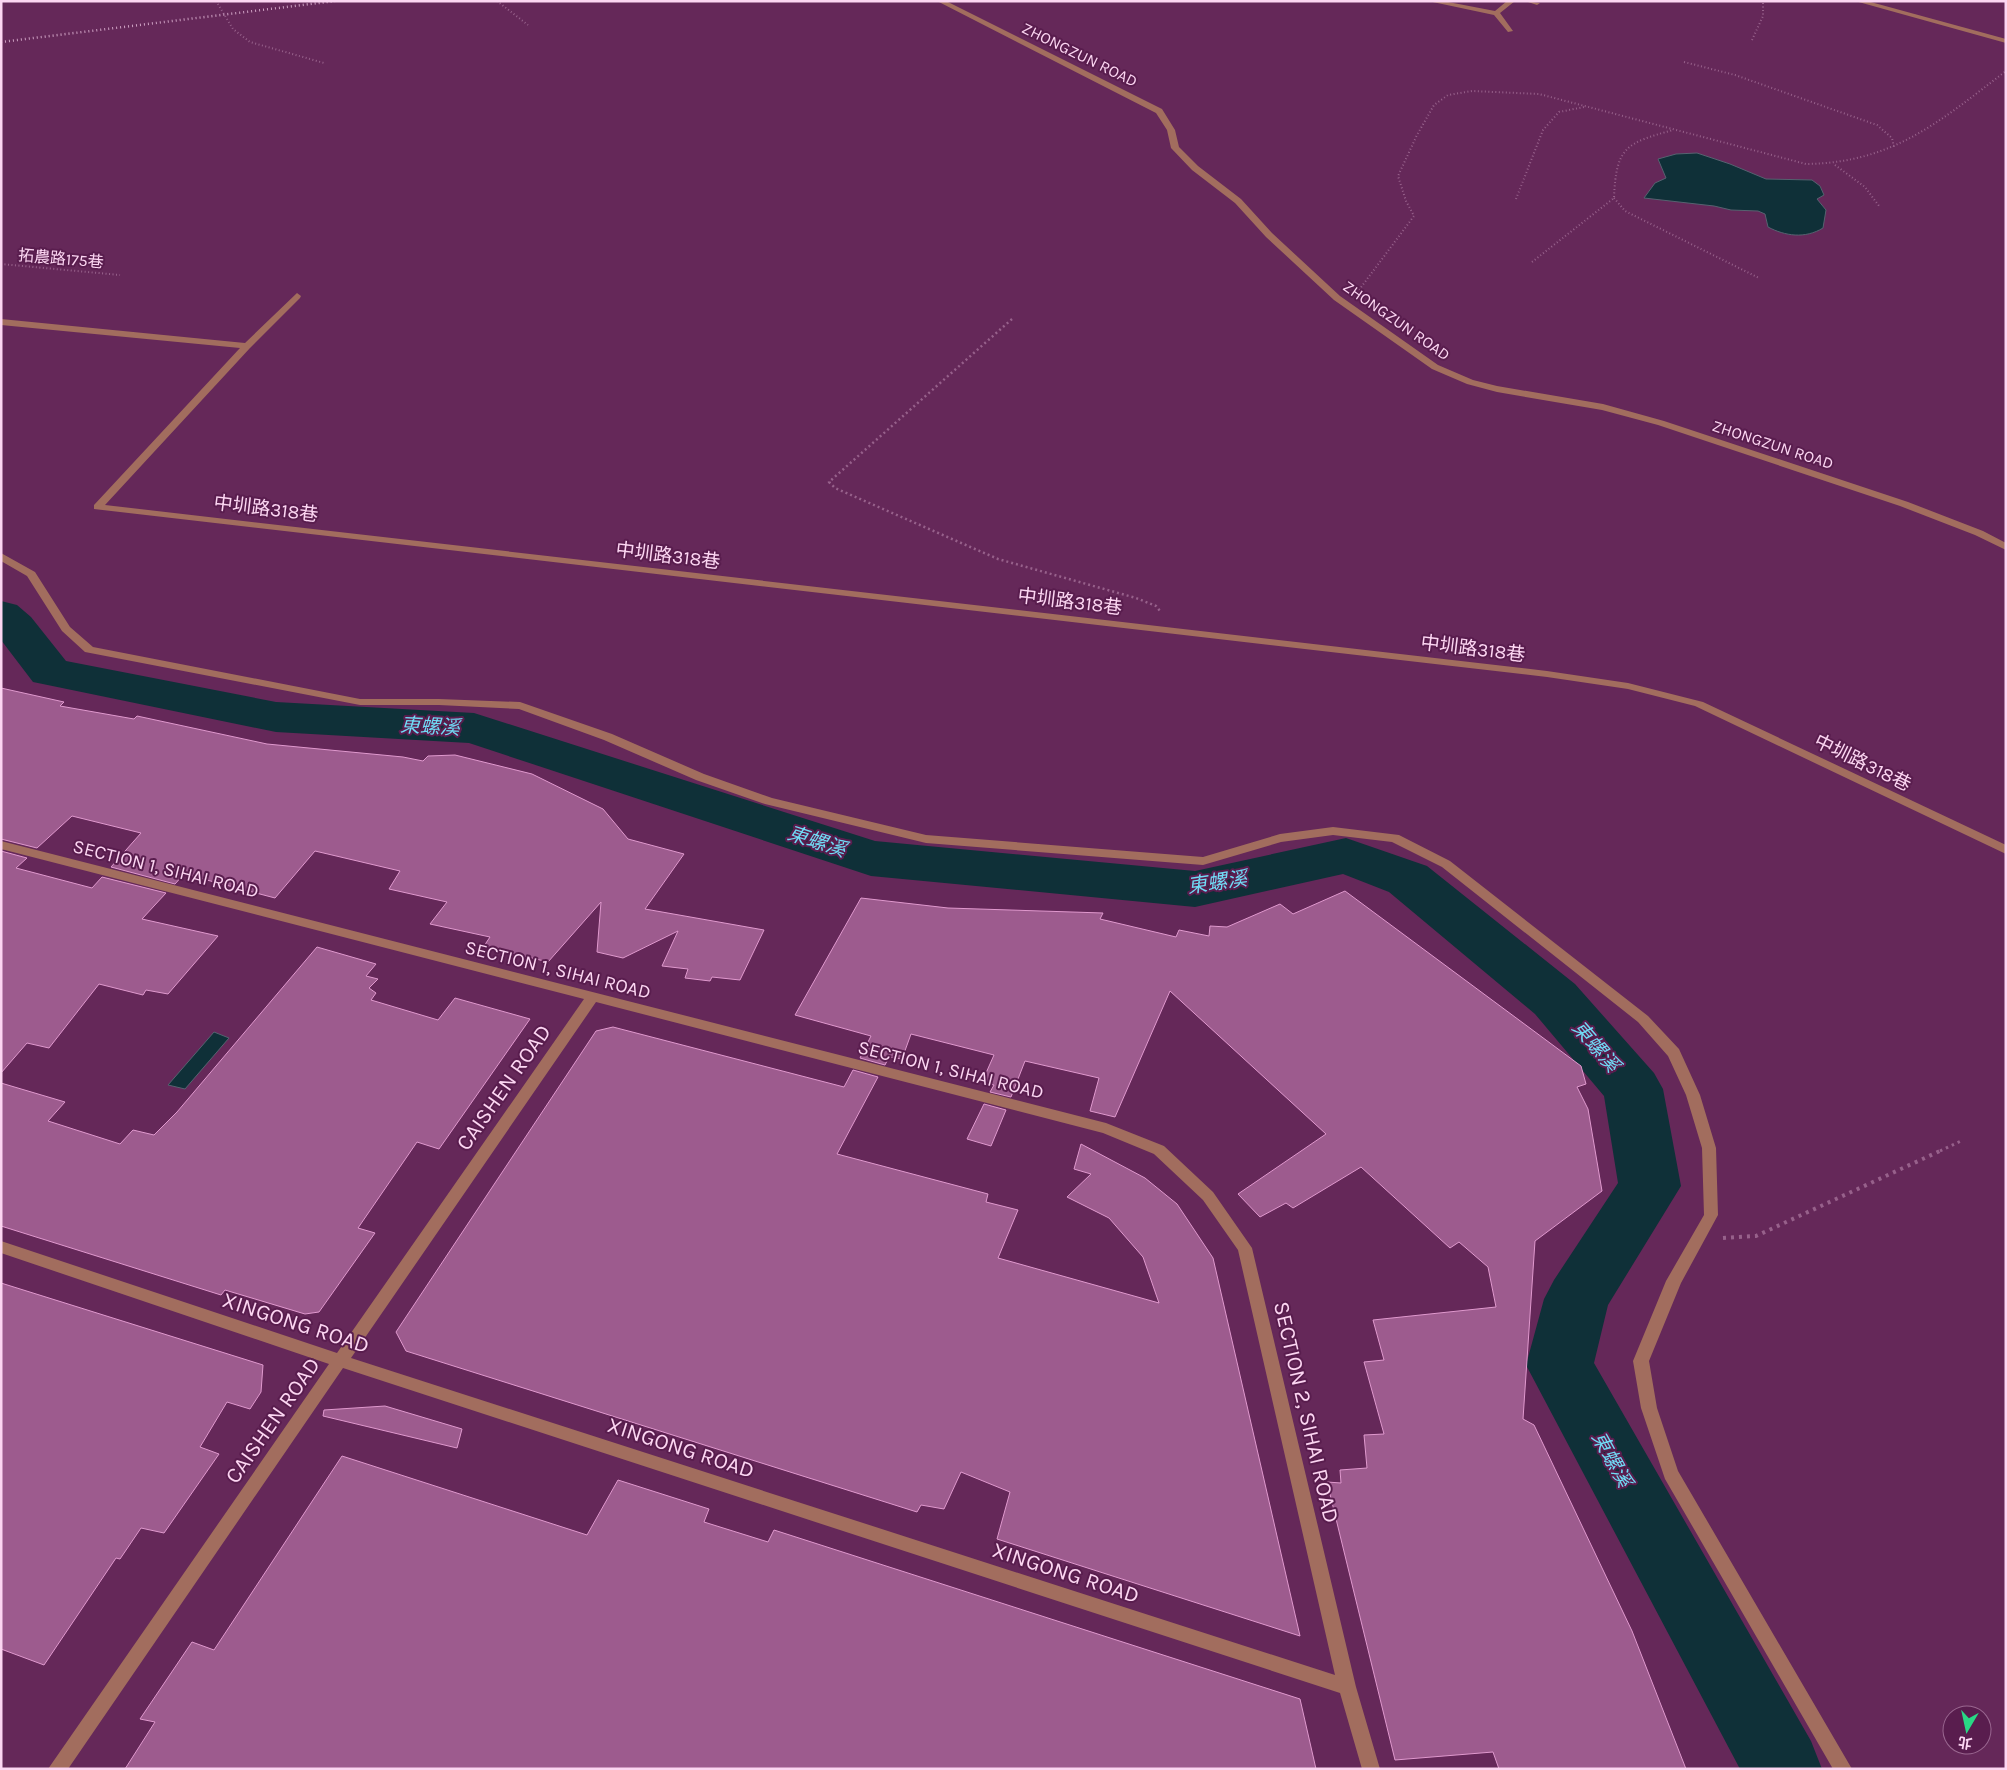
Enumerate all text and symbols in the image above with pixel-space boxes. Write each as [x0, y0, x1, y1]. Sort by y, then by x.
street label: ZHONGZUN ROAD [1019, 18, 1141, 91]
street label: 拓農路175巷 [17, 245, 105, 272]
street label: ZHONGZUN ROAD [1340, 276, 1454, 364]
street label: ZHONGZUN ROAD [1710, 416, 1836, 473]
street label: 中圳路318巷 [212, 492, 319, 526]
street label: 中圳路318巷 [614, 539, 721, 573]
street label: 中圳路318巷 [1016, 585, 1123, 619]
street label: 中圳路318巷 [1419, 632, 1526, 666]
water label: 東螺溪 [399, 713, 464, 740]
street label: 中圳路318巷 [1810, 730, 1915, 796]
water label: 東螺溪 [785, 821, 852, 863]
street label: SECTION 1, SIHAI ROAD [71, 835, 261, 903]
water label: 東螺溪 [1186, 867, 1251, 898]
street label: SECTION 1, SIHAI ROAD [463, 936, 653, 1004]
water label: 東螺溪 [1567, 1016, 1626, 1079]
street label: CAISHEN ROAD [451, 1020, 557, 1156]
street label: SECTION 1, SIHAI ROAD [856, 1036, 1046, 1104]
street label: XINGONG ROAD [219, 1287, 372, 1359]
street label: SECTION 2, SIHAI ROAD [1268, 1299, 1344, 1525]
street label: CAISHEN ROAD [220, 1353, 326, 1489]
street label: XINGONG ROAD [604, 1412, 757, 1484]
water label: 東螺溪 [1587, 1427, 1638, 1494]
street label: XINGONG ROAD [989, 1537, 1142, 1609]
north arrow [1942, 1705, 1992, 1755]
text: 北 [1957, 1733, 1973, 1752]

